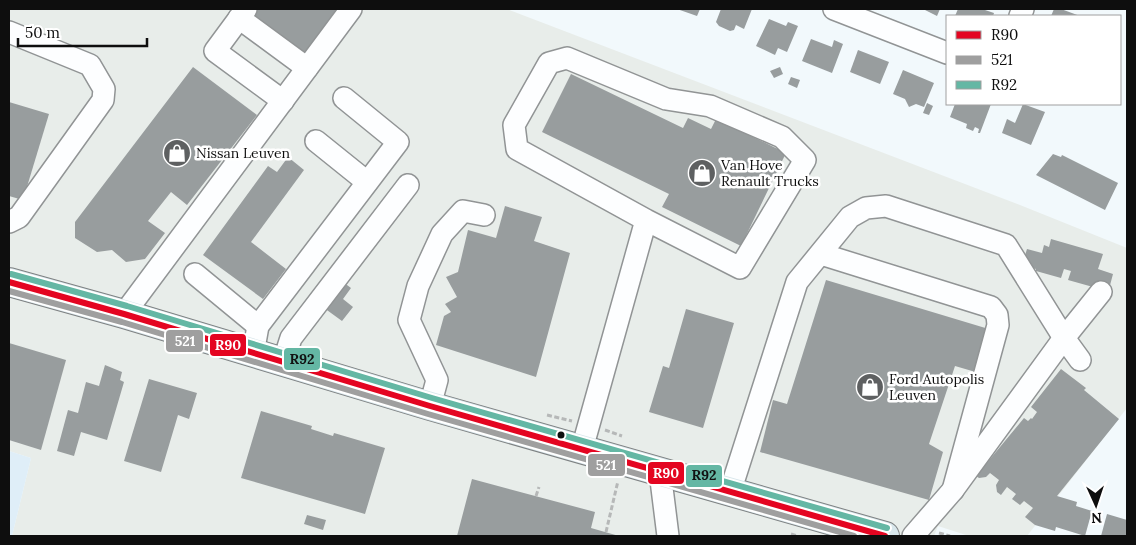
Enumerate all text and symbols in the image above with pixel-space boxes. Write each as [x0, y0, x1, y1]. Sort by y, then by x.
scale bar [18, 15, 146, 47]
legend [946, 15, 1121, 105]
text: 50 m [25, 23, 60, 42]
text: R90 [991, 25, 1018, 44]
text: 521 [991, 50, 1013, 69]
text: R92 [991, 75, 1017, 94]
shop icon: Nissan Leuven [162, 138, 192, 168]
place label: Nissan Leuven [196, 144, 291, 162]
place label: Van Hove Renault Trucks [720, 156, 819, 190]
shop icon: Van Hove Renault Trucks [687, 158, 717, 188]
line badge: 521 [165, 329, 204, 353]
text: 521 [175, 332, 196, 350]
line badge: R90 [209, 333, 247, 357]
text: R90 [215, 336, 241, 354]
line badge: R92 [283, 347, 321, 371]
text: R92 [289, 350, 315, 368]
place label: Ford Autopolis Leuven [889, 370, 984, 404]
shop icon: Ford Autopolis Leuven [855, 372, 885, 402]
unlabelled marker [556, 430, 566, 440]
line badge: 521 [587, 453, 626, 477]
text: 521 [596, 456, 617, 474]
line badge: R90 [647, 461, 685, 485]
text: R90 [653, 464, 679, 482]
line badge: R92 [685, 464, 723, 488]
text: R92 [691, 466, 717, 484]
north arrow [1071, 480, 1121, 530]
text: N [1091, 509, 1103, 527]

